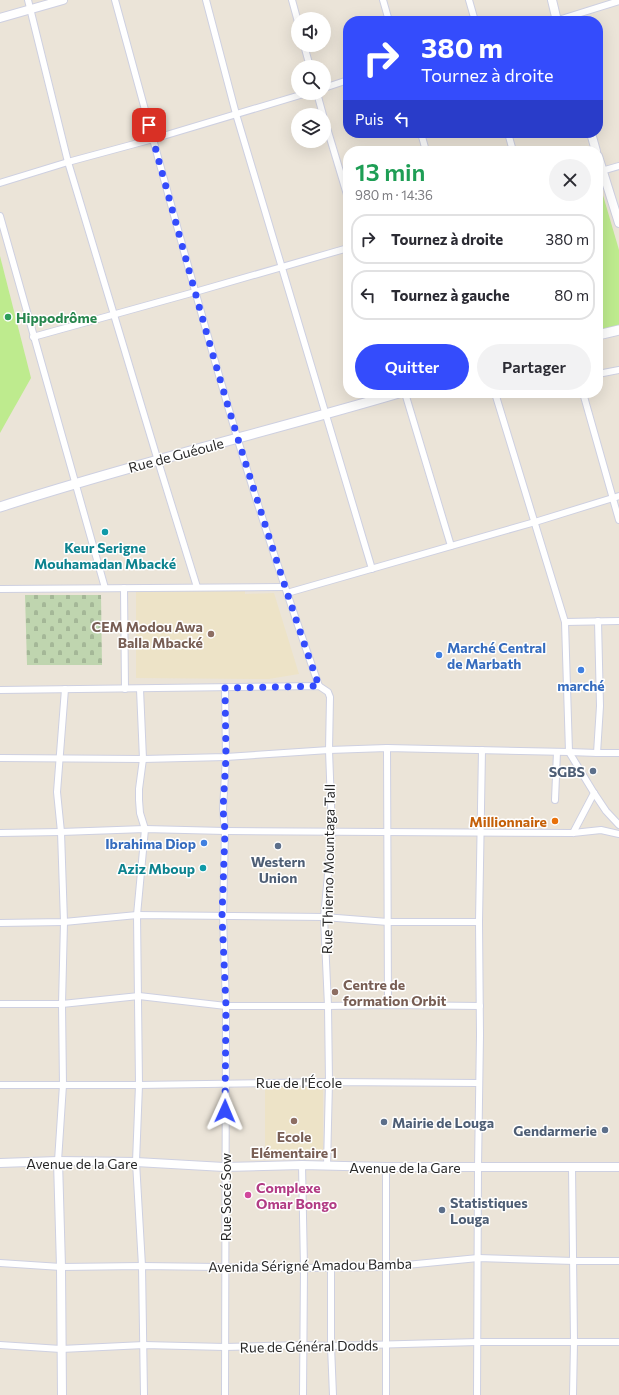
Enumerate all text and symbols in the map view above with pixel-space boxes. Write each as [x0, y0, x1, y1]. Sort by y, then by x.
map controls [291, 12, 331, 148]
button: sound [291, 12, 331, 52]
text: 380 m [421, 30, 503, 64]
icon: right [355, 32, 407, 84]
button: search [291, 60, 331, 100]
text: Tournez à droite [421, 64, 554, 86]
pin [132, 108, 166, 142]
button: layers [291, 108, 331, 148]
icon: left [391, 108, 413, 130]
text: Puis [355, 110, 383, 128]
icon: arrive [138, 114, 160, 136]
text: 13 min [355, 157, 425, 186]
button: close [549, 159, 591, 201]
text: 980 m · 14:36 [355, 187, 433, 203]
icon: right [357, 228, 379, 250]
text: Tournez à droite [391, 230, 503, 248]
text: 380 m [546, 230, 589, 248]
icon: left [357, 284, 379, 306]
text: Tournez à gauche [391, 286, 510, 304]
text: 80 m [554, 286, 589, 304]
place label: Hippodrôme [16, 309, 97, 326]
marker: Hippodrôme [3, 312, 13, 322]
button: Quitter [355, 344, 469, 390]
button: Partager [477, 344, 591, 390]
street label: Rue de Guéoule [126, 434, 226, 476]
marker: Keur Serigne Mouhamadan Mbacké [100, 527, 110, 537]
place label: Keur Serigne Mouhamadan Mbacké [34, 539, 176, 572]
place label: CEM Modou Awa Balla Mbacké [92, 618, 203, 651]
marker: CEM Modou Awa Balla Mbacké [206, 629, 216, 639]
place label: Marché Central de Marbath [447, 639, 546, 672]
marker: Marché Central de Marbath [434, 650, 444, 660]
marker: marché [576, 665, 586, 675]
place label: marché [557, 677, 605, 694]
place label: SGBS [549, 763, 585, 780]
marker: SGBS [588, 766, 598, 776]
street label: Rue Thierno Mountaga Tall [318, 784, 338, 954]
place label: Millionnaire [469, 813, 547, 830]
marker: Millionnaire [550, 816, 560, 826]
place label: Ibrahima Diop [105, 835, 196, 852]
marker: Ibrahima Diop [199, 838, 209, 848]
marker: Western Union [273, 841, 283, 851]
place label: Western Union [251, 853, 305, 886]
place label: Aziz Mboup [118, 860, 195, 877]
marker: Aziz Mboup [198, 863, 208, 873]
place label: Centre de formation Orbit [343, 976, 447, 1009]
marker: Centre de formation Orbit [330, 987, 340, 997]
street label: Rue de l'École [256, 1074, 342, 1091]
position arrow [204, 1090, 246, 1132]
place label: Mairie de Louga [392, 1114, 494, 1131]
marker: Ecole Elémentaire 1 [289, 1116, 299, 1126]
marker: Mairie de Louga [379, 1117, 389, 1127]
place label: Gendarmerie [513, 1122, 597, 1139]
marker: Gendarmerie [600, 1125, 610, 1135]
place label: Ecole Elémentaire 1 [251, 1128, 337, 1161]
street label: Rue Socé Sow [217, 1153, 234, 1241]
street label: Avenue de la Gare [26, 1155, 138, 1172]
street label: Avenue de la Gare [349, 1159, 461, 1176]
place label: Complexe Omar Bongo [256, 1179, 337, 1212]
marker: Complexe Omar Bongo [243, 1190, 253, 1200]
place label: Statistiques Louga [450, 1194, 528, 1227]
marker: Statistiques Louga [437, 1205, 447, 1215]
street label: Avenida Sérigné Amadou Bamba [208, 1255, 412, 1275]
street label: Rue de Général Dodds [240, 1336, 378, 1356]

